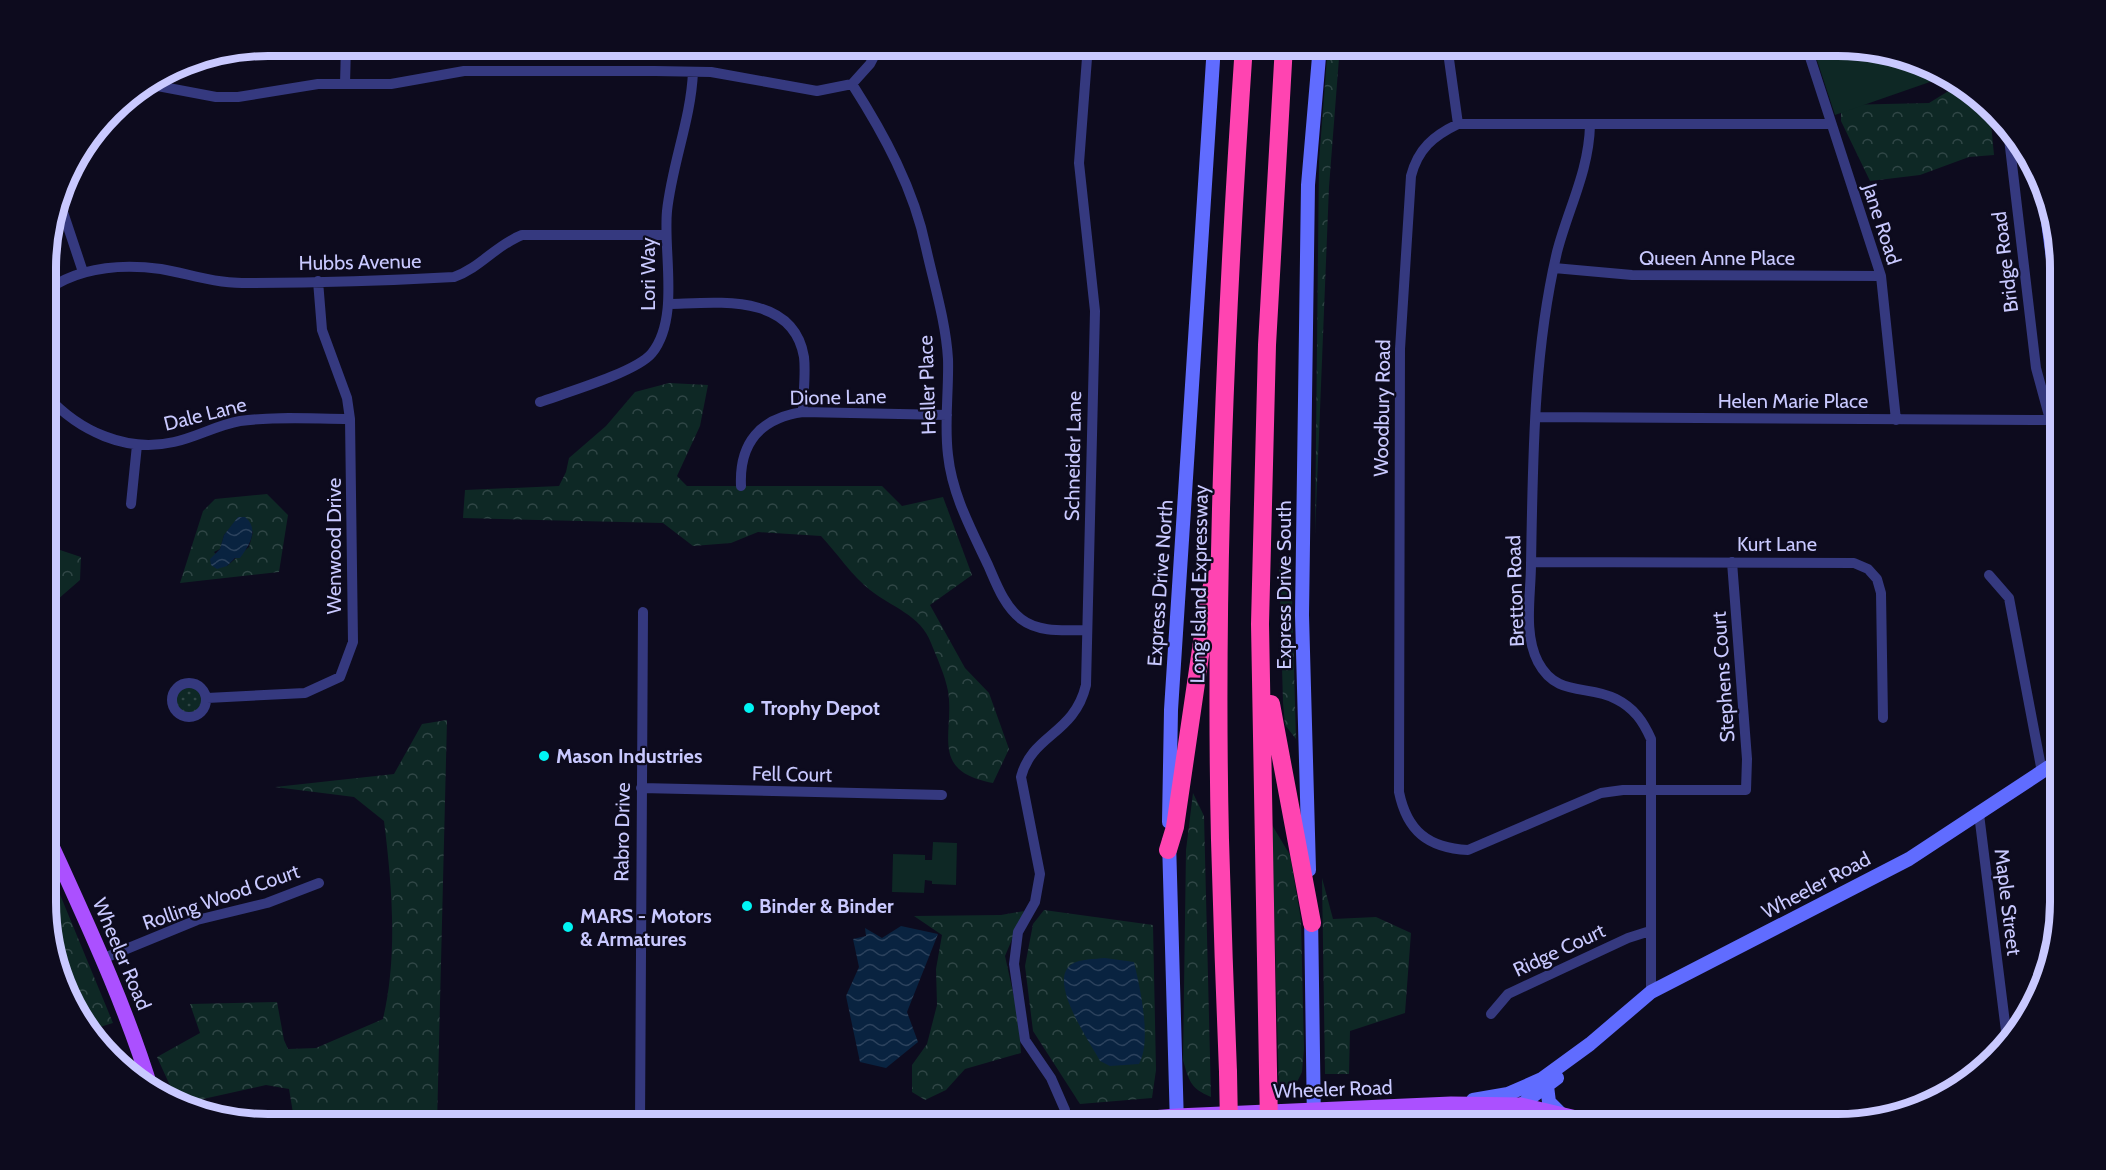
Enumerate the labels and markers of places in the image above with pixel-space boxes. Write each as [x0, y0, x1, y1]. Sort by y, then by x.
place label: Trophy Depot [761, 696, 880, 720]
marker: Trophy Depot [742, 701, 756, 715]
place label: Mason Industries [556, 744, 702, 768]
marker: Mason Industries [537, 749, 551, 763]
place label: Binder & Binder [759, 894, 894, 918]
marker: Binder & Binder [740, 899, 754, 913]
place label: MARS - Motors & Armatures [580, 904, 712, 951]
marker: MARS - Motors & Armatures [561, 920, 575, 934]

